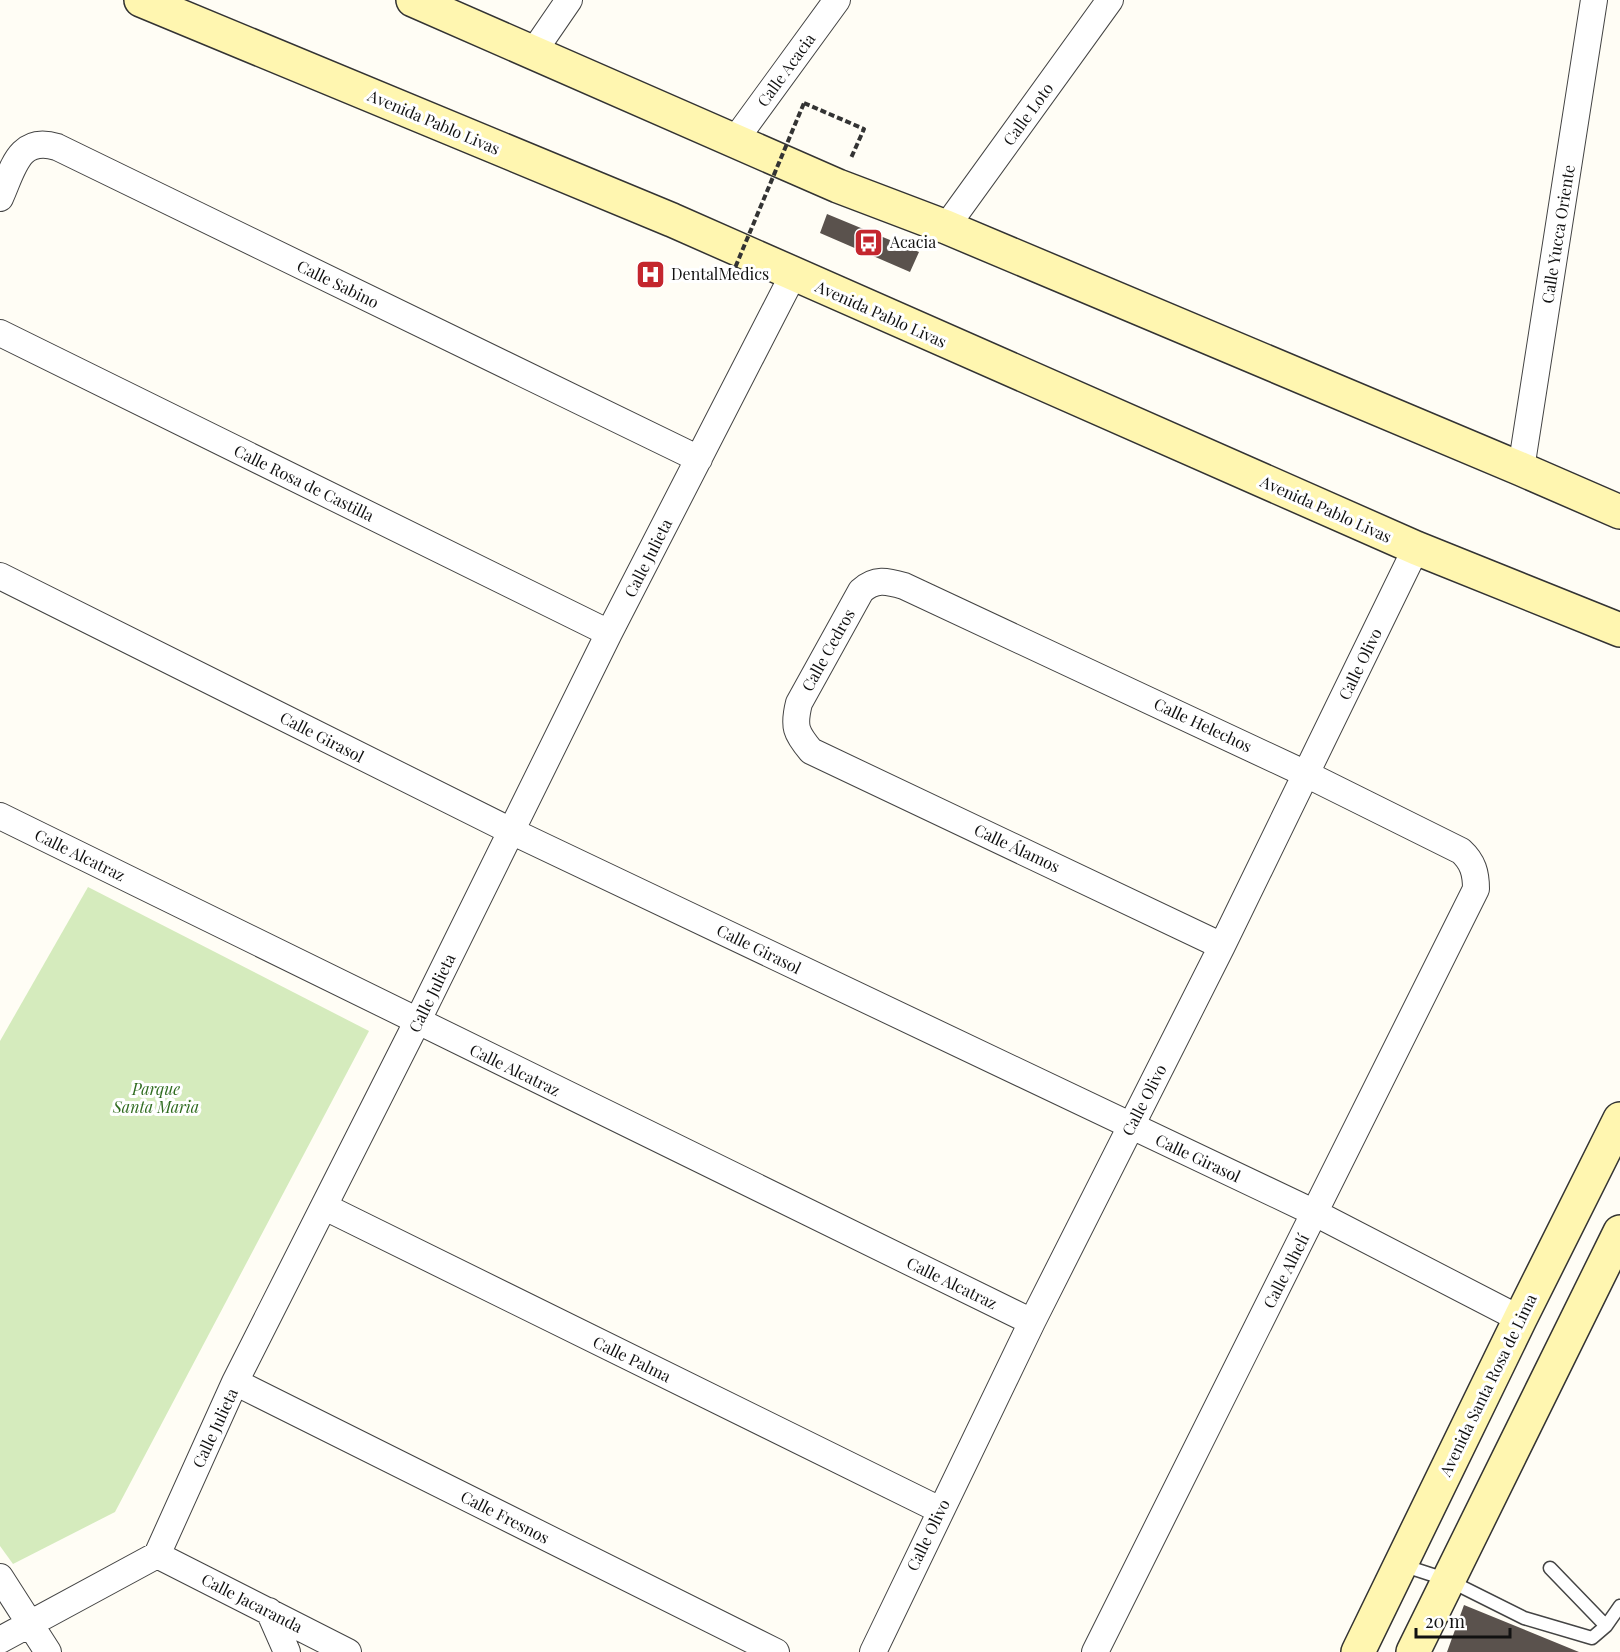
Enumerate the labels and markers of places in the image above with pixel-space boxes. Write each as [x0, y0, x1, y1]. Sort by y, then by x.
bus stop icon: Acacia [853, 226, 885, 258]
place label: Acacia [889, 231, 936, 252]
hospital icon: DentalMedics [634, 258, 666, 290]
place label: DentalMedics [671, 263, 769, 284]

